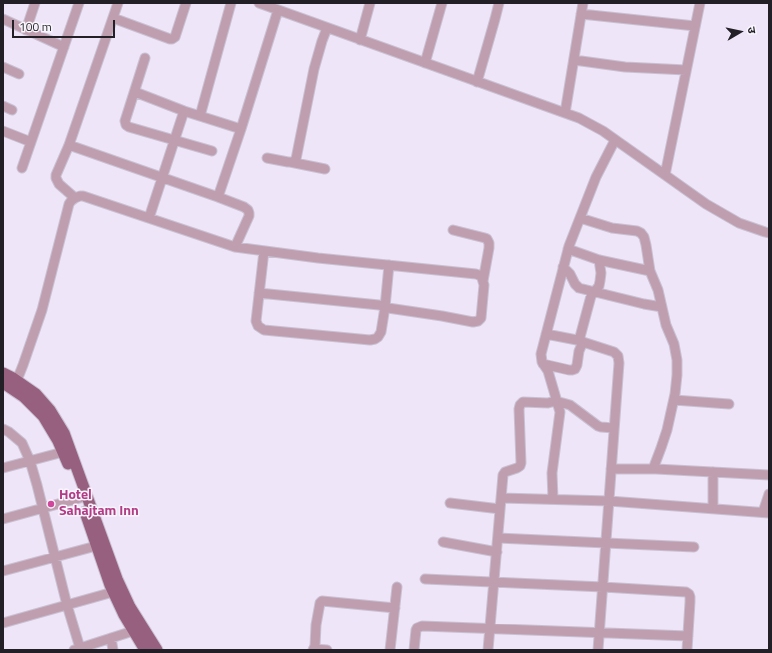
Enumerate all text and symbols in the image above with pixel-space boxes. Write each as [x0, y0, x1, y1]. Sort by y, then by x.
scale bar [14, 12, 117, 38]
north arrow [720, 12, 760, 52]
text: 100 m [19, 17, 52, 36]
text: उ [743, 26, 760, 35]
place label: Hotel Sahajtam Inn [59, 488, 139, 520]
marker: Hotel Sahajtam Inn [46, 499, 56, 509]

